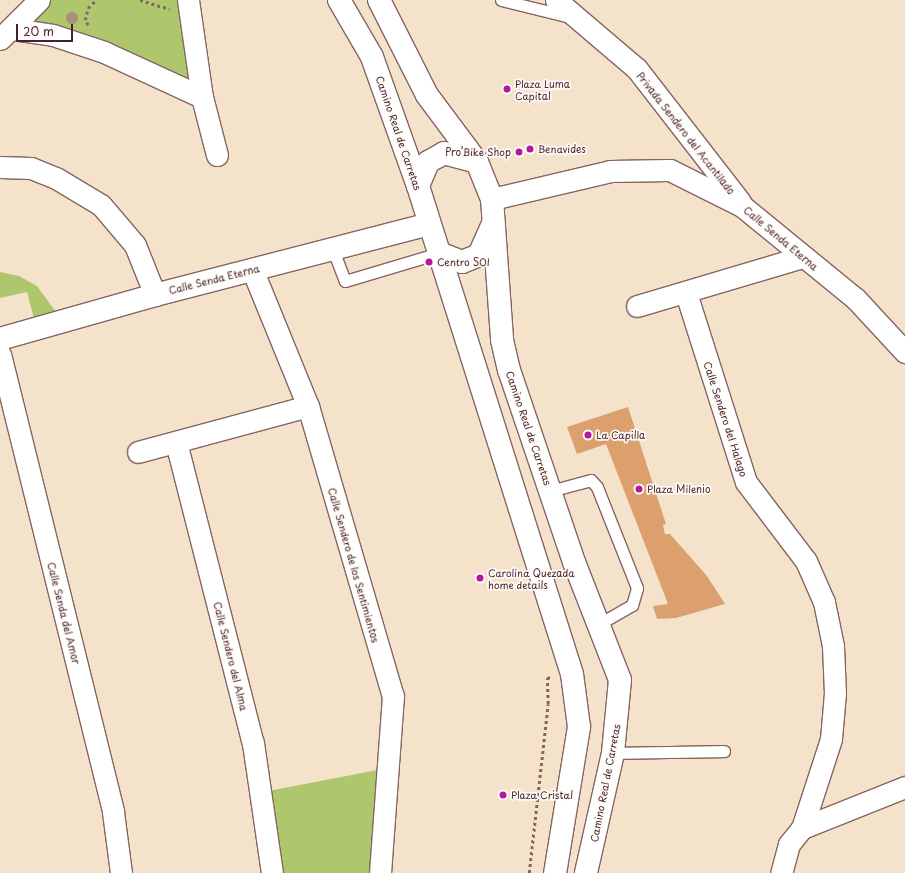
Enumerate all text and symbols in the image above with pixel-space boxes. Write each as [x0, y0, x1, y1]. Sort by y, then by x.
scale bar [18, 16, 75, 42]
text: 20 m [23, 22, 54, 40]
street label: Privada Sendero del Acantilado [635, 70, 737, 196]
street label: Camino Real de Carretas [374, 74, 424, 192]
place label: Plaza Luma Capital [515, 77, 570, 100]
marker: Plaza Luma Capital [502, 84, 512, 94]
place label: Benavides [538, 143, 586, 155]
marker: Benavides [525, 144, 535, 154]
place label: Pro’Bike Shop [445, 146, 511, 158]
marker: Pro’Bike Shop [514, 147, 524, 157]
street label: Calle Senda Eterna [741, 203, 821, 273]
place label: Centro SOI [437, 256, 491, 268]
marker: Centro SOI [424, 257, 434, 267]
street label: Calle Senda Eterna [167, 262, 261, 296]
street label: Calle Sendero del Halago [702, 360, 750, 478]
street label: Camino Real de Carretas [504, 369, 554, 487]
place label: La Capilla [596, 429, 645, 441]
marker: La Capilla [583, 430, 593, 440]
place label: Plaza Milenio [647, 483, 710, 495]
marker: Plaza Milenio [634, 484, 644, 494]
street label: Calle Sendero de los Sentimientos [326, 485, 382, 645]
street label: Calle Senda del Amor [45, 561, 83, 665]
place label: Carolina Quezada home details [488, 566, 574, 590]
marker: Carolina Quezada home details [475, 573, 485, 583]
street label: Calle Sendero del Alma [212, 600, 250, 712]
street label: Camino Real de Carretas [588, 722, 622, 844]
place label: Plaza Cristal [511, 789, 573, 801]
marker: Plaza Cristal [498, 790, 508, 800]

